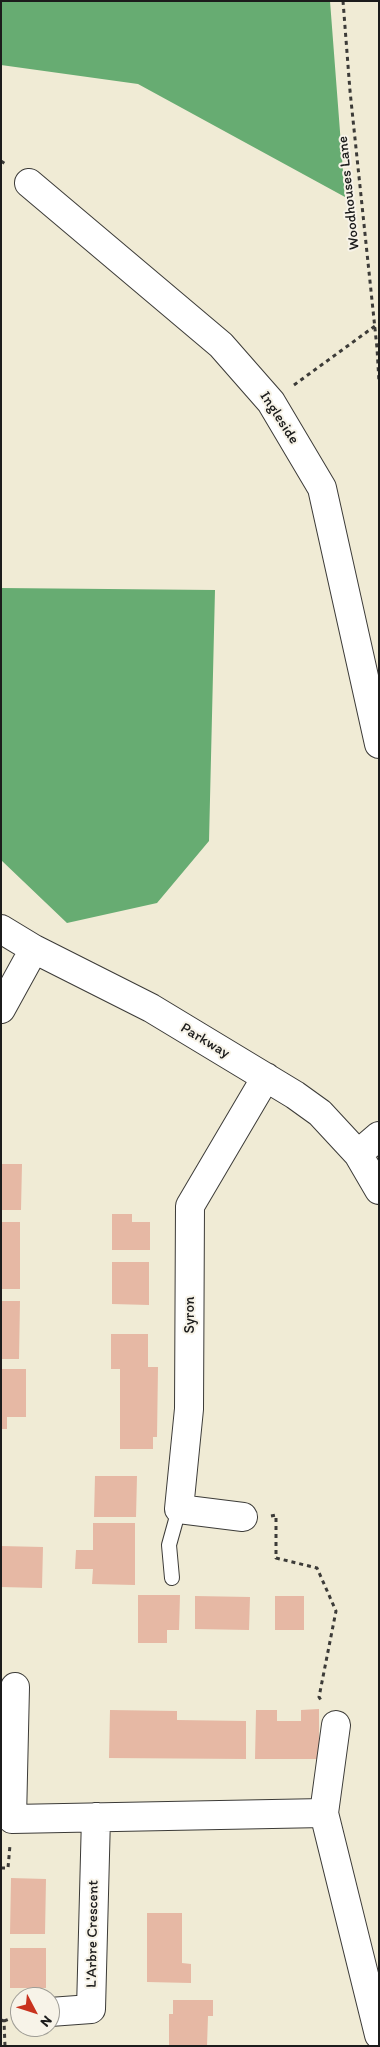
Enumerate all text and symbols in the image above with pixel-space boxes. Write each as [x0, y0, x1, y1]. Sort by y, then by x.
street label: Woodhouses Lane [334, 135, 364, 251]
street label: Ingleside [255, 388, 303, 448]
street label: Parkway [177, 1019, 233, 1063]
street label: Syron [181, 1296, 199, 1334]
street label: L'Arbre Crescent [83, 1880, 103, 1988]
north arrow [10, 1987, 60, 2037]
text: N [37, 2012, 56, 2030]

